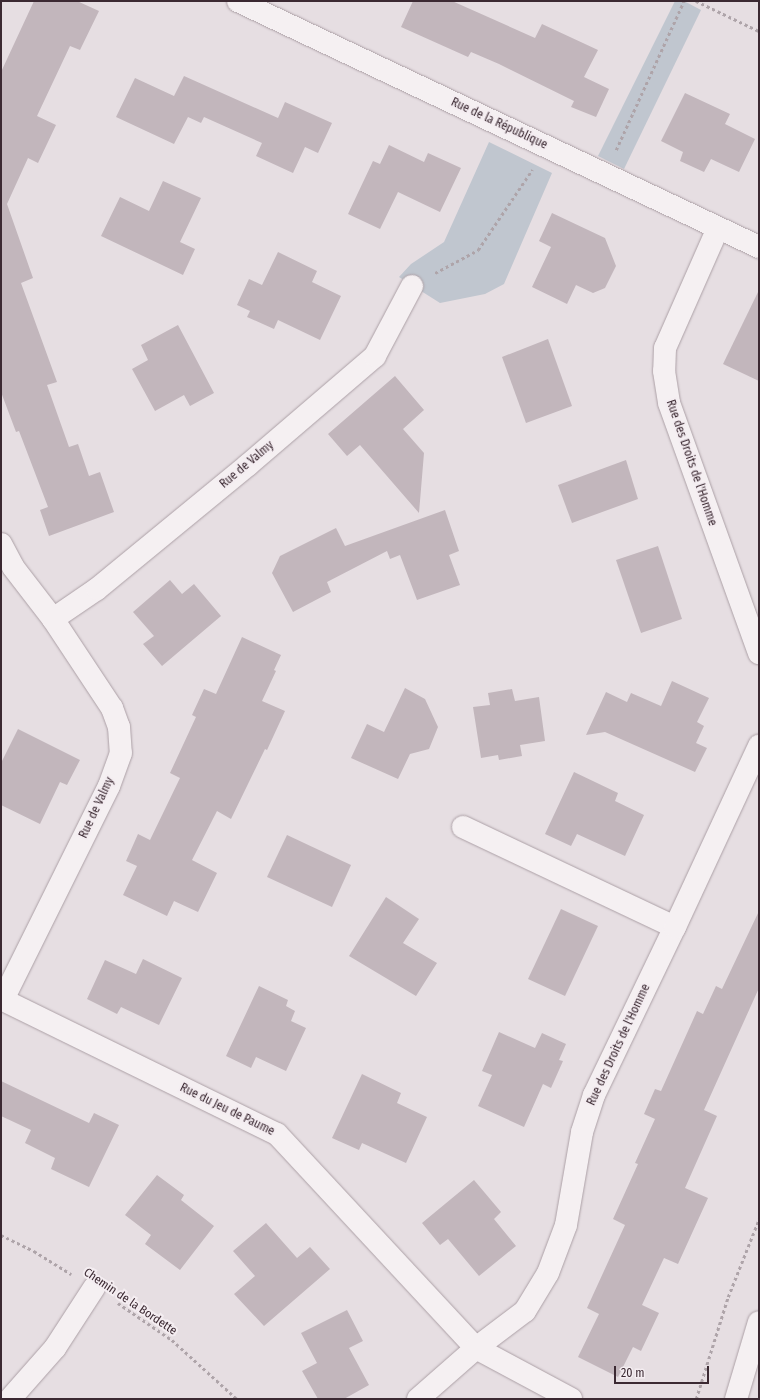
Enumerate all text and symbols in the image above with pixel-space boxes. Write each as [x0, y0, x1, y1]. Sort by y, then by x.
street label: Rue de la République [449, 95, 549, 153]
street label: Rue des Droits de l'Homme [663, 398, 719, 528]
street label: Rue de Valmy [217, 438, 277, 492]
street label: Rue de Valmy [77, 775, 117, 841]
street label: Rue des Droits de l'Homme [584, 982, 654, 1108]
street label: Rue du Jeu de Paume [177, 1081, 277, 1139]
street label: Chemin de la Bordette [81, 1265, 179, 1339]
scale bar [616, 1358, 711, 1384]
text: 20 m [621, 1366, 645, 1380]

